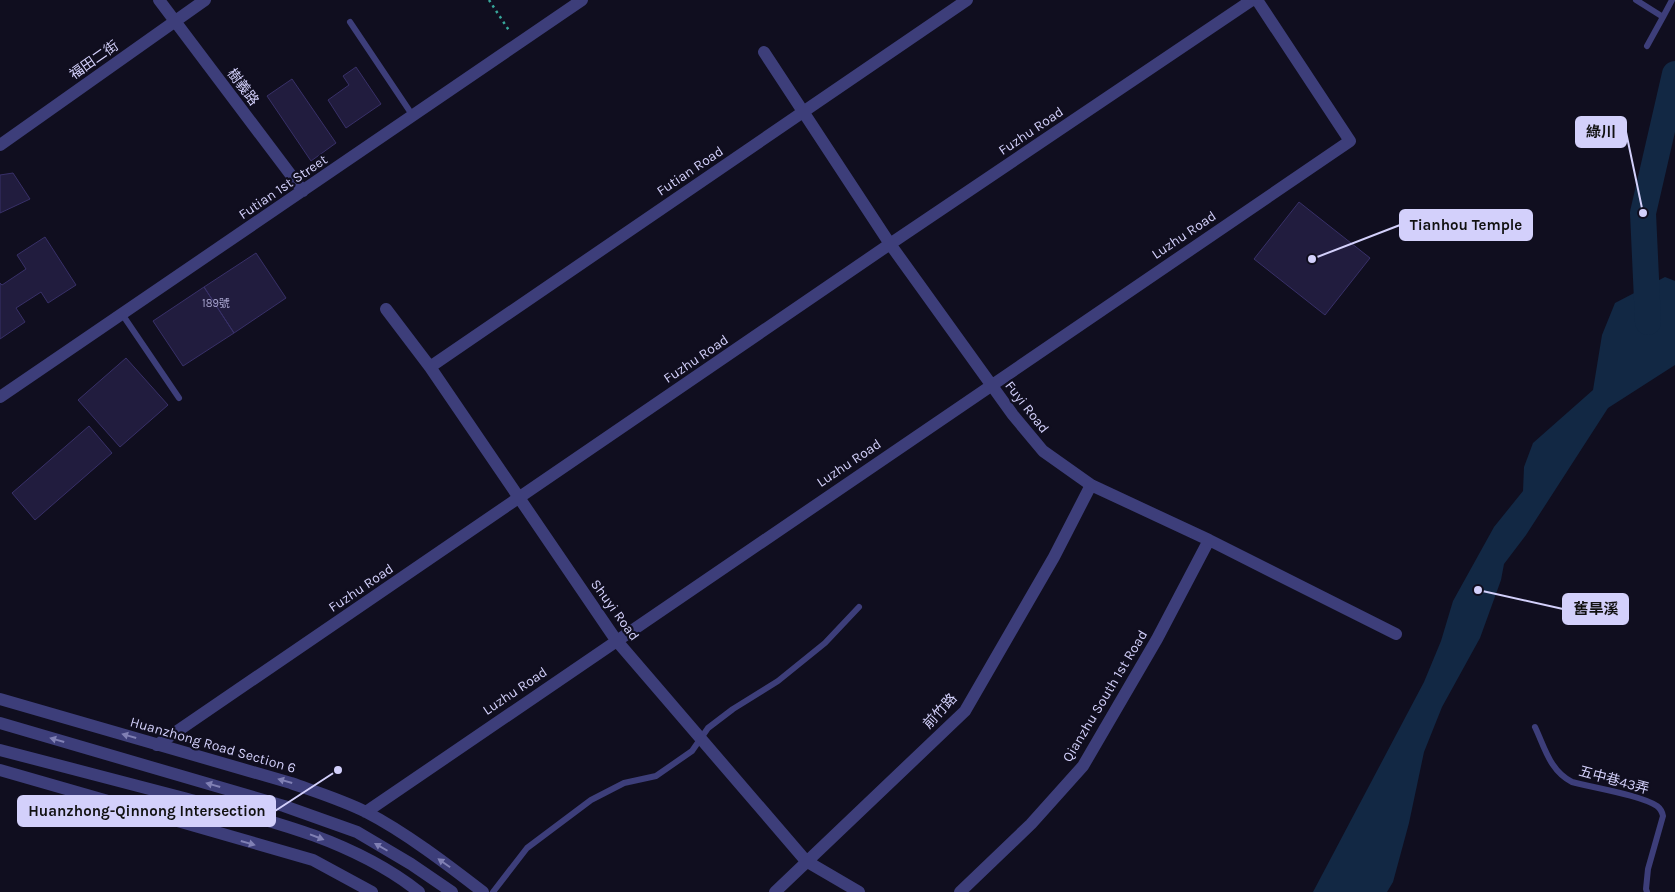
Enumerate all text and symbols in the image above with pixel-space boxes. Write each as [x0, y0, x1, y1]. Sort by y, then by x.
street label: 福田二街 [66, 37, 122, 83]
street label: 樹義路 [224, 65, 262, 109]
street label: Fuzhu Road [995, 103, 1067, 159]
callout: 綠川 [1576, 117, 1626, 147]
text: 綠川 [1586, 123, 1616, 141]
street label: Futian Road [653, 143, 727, 199]
street label: Futian 1st Street [235, 151, 331, 223]
street label: Luzhu Road [1149, 207, 1219, 263]
callout: Tianhou Temple [1400, 210, 1532, 240]
text: Tianhou Temple [1410, 216, 1522, 234]
house number: 189號 [202, 297, 230, 310]
street label: Fuzhu Road [660, 331, 732, 387]
street label: Fuyi Road [1001, 377, 1053, 437]
street label: Luzhu Road [814, 435, 884, 491]
street label: Fuzhu Road [325, 560, 397, 616]
street label: Shuyi Road [587, 576, 643, 644]
callout: 舊旱溪 [1563, 594, 1628, 624]
text: 舊旱溪 [1573, 600, 1619, 618]
street label: Qianzhu South 1st Road [1059, 627, 1151, 765]
street label: Luzhu Road [480, 663, 550, 719]
street label: 前竹路 [919, 690, 961, 732]
street label: Huanzhong Road Section 6 [128, 713, 298, 777]
one-way arrow [121, 732, 136, 740]
one-way arrow [49, 735, 64, 743]
street label: 五中巷43弄 [1577, 762, 1651, 798]
one-way arrow [277, 777, 292, 785]
one-way arrow [205, 781, 220, 789]
callout: Huanzhong-Qinnong Intersection [18, 796, 275, 826]
text: Huanzhong-Qinnong Intersection [28, 802, 266, 820]
one-way arrow [310, 834, 324, 842]
one-way arrow [241, 839, 256, 847]
one-way arrow [375, 842, 388, 851]
one-way arrow [437, 858, 450, 868]

